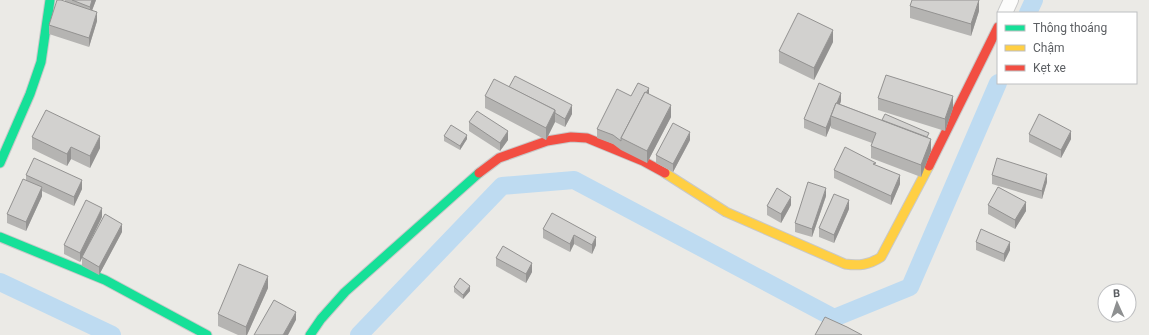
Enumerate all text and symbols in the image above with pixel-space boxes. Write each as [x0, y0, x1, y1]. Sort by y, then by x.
legend [997, 12, 1137, 84]
text: Thông thoáng [1033, 21, 1107, 35]
text: Chậm [1033, 41, 1064, 55]
text: Kẹt xe [1033, 61, 1066, 75]
north arrow [1097, 283, 1137, 323]
text: B [1113, 287, 1120, 300]

